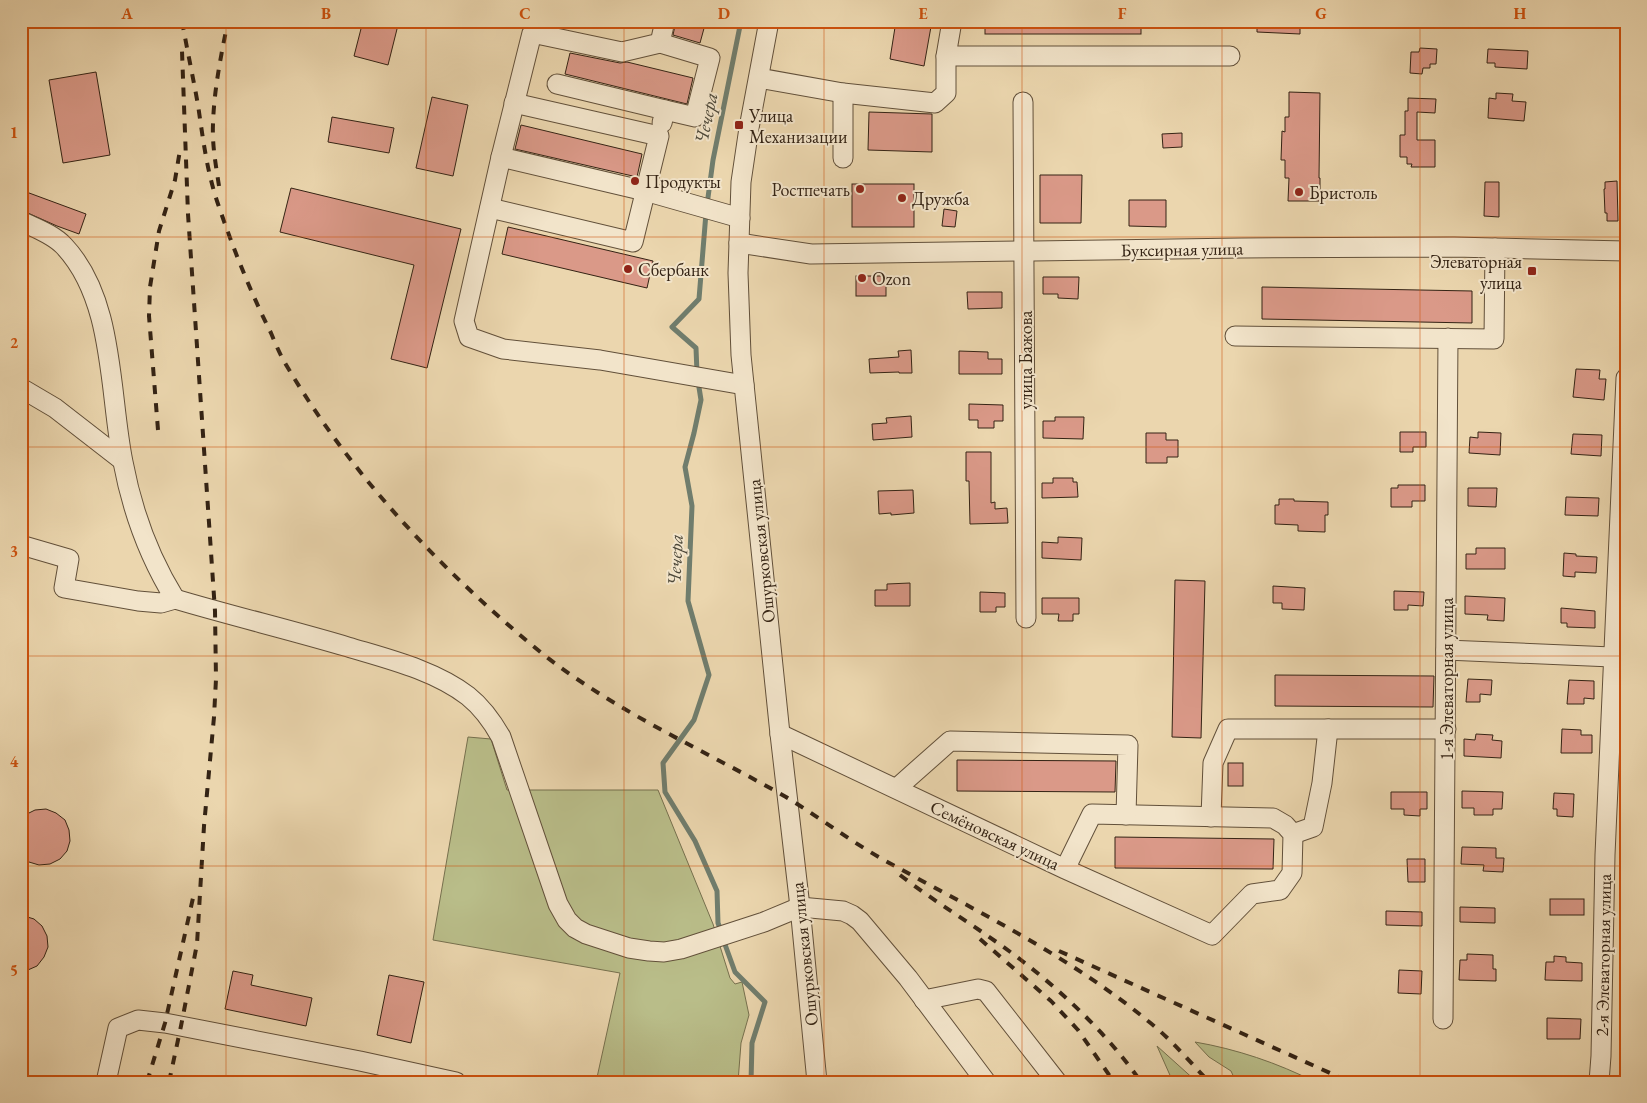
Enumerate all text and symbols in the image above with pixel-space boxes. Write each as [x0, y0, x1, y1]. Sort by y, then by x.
text: A [120, 3, 133, 24]
text: B [321, 3, 331, 24]
text: C [519, 3, 531, 24]
text: D [718, 3, 730, 24]
text: E [918, 3, 928, 24]
text: F [1118, 3, 1127, 24]
text: G [1315, 3, 1327, 24]
text: H [1514, 3, 1527, 24]
water label: Чечера [688, 90, 724, 146]
place label: Улица Механизации [748, 104, 848, 148]
marker: Улица Механизации [733, 119, 745, 131]
text: 1 [10, 122, 18, 143]
place label: Продукты [645, 170, 721, 193]
marker: Продукты [629, 175, 641, 187]
place label: Ростпечать [771, 178, 850, 201]
place label: Бристоль [1309, 181, 1378, 204]
marker: Ростпечать [854, 183, 866, 195]
marker: Бристоль [1293, 186, 1305, 198]
place label: Дружба [912, 187, 970, 210]
marker: Дружба [896, 192, 908, 204]
street label: Буксирная улица [1120, 236, 1244, 262]
place label: Элеваторная улица [1430, 250, 1523, 294]
place label: Сбербанк [638, 258, 709, 281]
marker: Сбербанк [622, 263, 634, 275]
marker: Элеваторная улица [1526, 265, 1538, 277]
place label: Ozon [872, 267, 911, 290]
marker: Ozon [856, 272, 868, 284]
street label: улица Бажова [1014, 310, 1037, 410]
text: 2 [10, 332, 19, 353]
street label: Ошурковская улица [742, 477, 780, 624]
water label: Чечера [661, 533, 689, 587]
text: 3 [10, 541, 18, 562]
street label: 1-я Элеваторная улица [1435, 597, 1458, 760]
text: 4 [10, 751, 19, 772]
street label: Семёновская улица [927, 795, 1064, 875]
street label: 2-я Элеваторная улица [1590, 873, 1616, 1037]
street label: Ошурковская улица [785, 880, 823, 1027]
text: 5 [10, 960, 18, 981]

